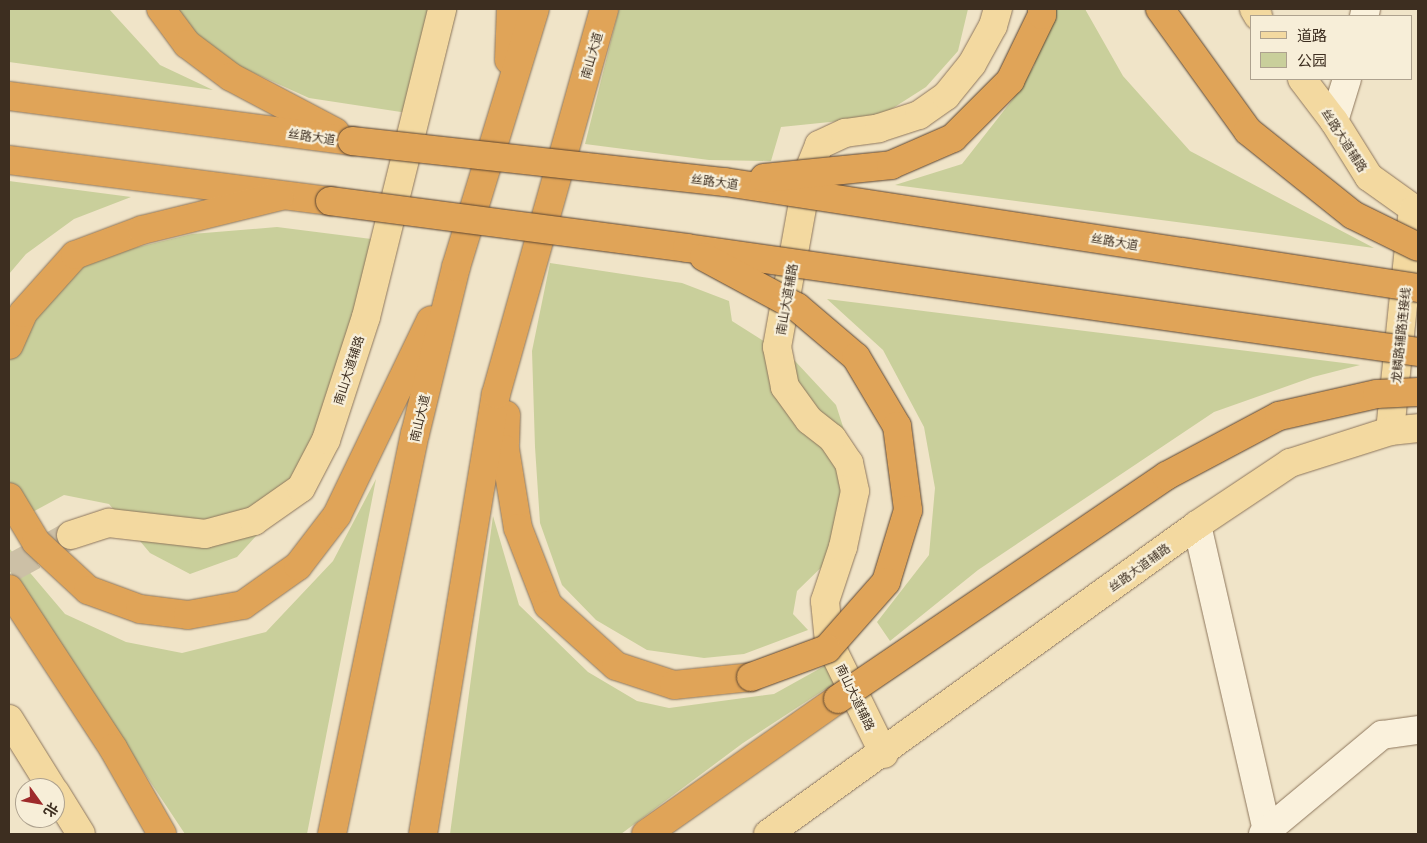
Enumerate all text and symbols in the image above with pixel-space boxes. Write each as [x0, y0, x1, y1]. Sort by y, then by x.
legend [1250, 15, 1412, 80]
text: 道路 [1297, 24, 1327, 45]
street label: 南山大道 [577, 30, 605, 80]
text: 公园 [1297, 49, 1327, 70]
street label: 丝路大道辅路 [1319, 106, 1371, 174]
street label: 丝路大道 [287, 126, 337, 146]
street label: 丝路大道 [690, 171, 740, 191]
street label: 丝路大道 [1090, 230, 1140, 252]
street label: 南山大道辅路 [773, 262, 799, 336]
street label: 龙鳞路辅路连接线 [1388, 287, 1412, 383]
street label: 南山大道辅路 [330, 334, 366, 406]
street label: 南山大道 [407, 393, 431, 443]
street label: 丝路大道辅路 [1106, 540, 1172, 594]
street label: 南山大道辅路 [834, 661, 878, 733]
north arrow [15, 778, 65, 828]
text: 北 [40, 799, 64, 822]

